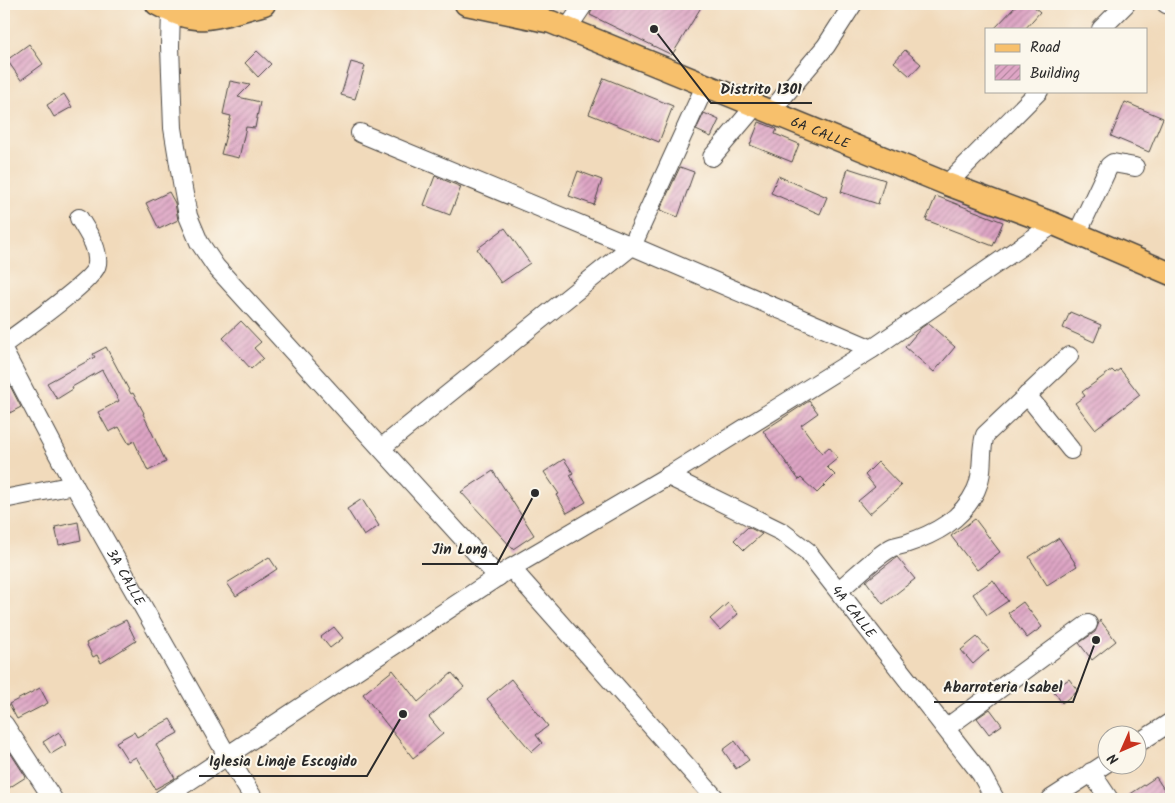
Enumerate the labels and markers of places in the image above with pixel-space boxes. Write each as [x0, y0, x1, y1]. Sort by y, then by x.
callout: Distrito 1301 [711, 73, 812, 103]
callout: Jin Long [422, 534, 497, 564]
callout: Abarroteria Isabel [934, 672, 1073, 702]
callout: Iglesia Linaje Escogido [199, 746, 367, 776]

